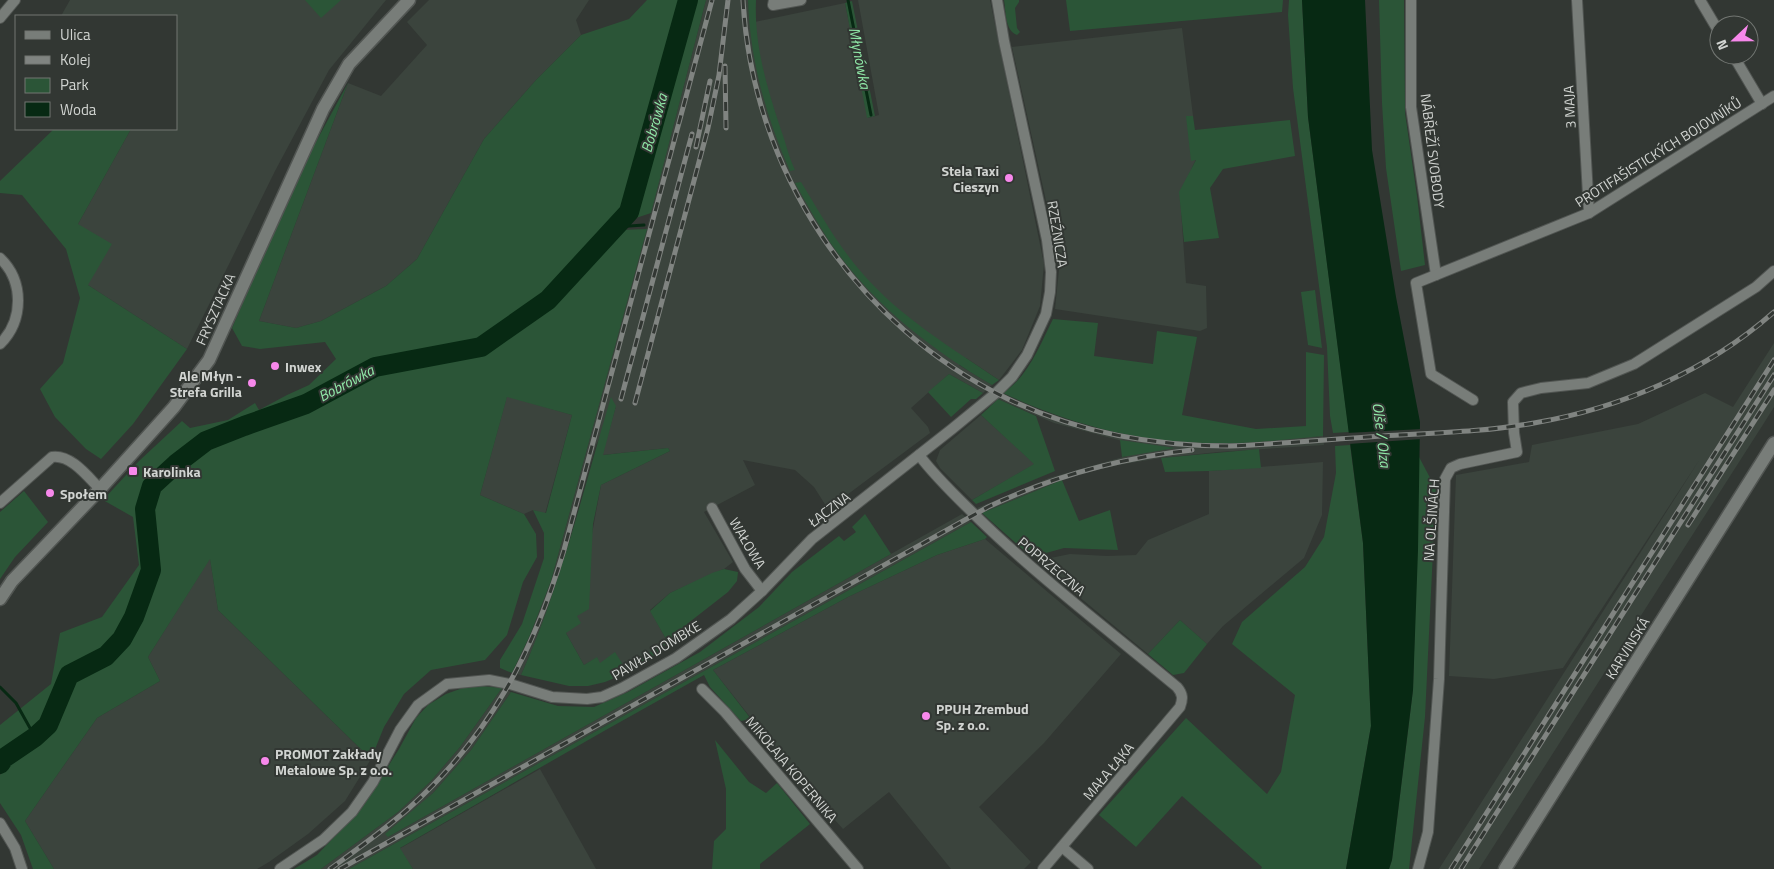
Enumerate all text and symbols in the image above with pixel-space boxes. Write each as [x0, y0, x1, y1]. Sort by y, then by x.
legend [15, 15, 178, 130]
north arrow [1709, 15, 1759, 65]
text: Ulica [60, 23, 91, 46]
water label: Młynówka [843, 25, 878, 92]
text: N [1710, 37, 1733, 53]
text: Kolej [60, 48, 91, 71]
text: Park [60, 73, 89, 96]
street label: 3 MAJA [1557, 84, 1581, 129]
water label: Bobrówka [635, 89, 674, 155]
street label: NÁBŘEŽÍ SVOBODY [1416, 92, 1451, 210]
street label: PROTIFAŠISTICKÝCH BOJOVNÍKŮ [1571, 92, 1745, 212]
text: Woda [60, 98, 97, 121]
place label: Stela Taxi Cieszyn [941, 160, 999, 197]
marker: Stela Taxi Cieszyn [1003, 172, 1015, 184]
street label: RZEŹNICZA [1042, 199, 1074, 270]
street label: FRYSZTACKA [190, 269, 240, 348]
place label: Inwex [285, 356, 322, 377]
water label: Bobrówka [314, 358, 379, 407]
marker: Inwex [269, 360, 281, 372]
place label: Ale Młyn - Strefa Grilla [170, 365, 242, 402]
marker: Ale Młyn - Strefa Grilla [246, 377, 258, 389]
water label: Olše / Olza [1367, 401, 1398, 470]
place label: Karolinka [143, 461, 201, 482]
marker: Karolinka [127, 465, 139, 477]
street label: NA OLŠINÁCH [1418, 478, 1444, 562]
place label: Społem [60, 483, 107, 504]
street label: ŁĄCZNA [803, 486, 855, 532]
marker: Społem [44, 487, 56, 499]
street label: WAŁOWA [724, 513, 772, 573]
street label: POPRZECZNA [1014, 531, 1091, 601]
street label: KARVINSKÁ [1600, 612, 1655, 683]
street label: PAWŁA DOMBKE [607, 615, 705, 685]
place label: PPUH Zrembud Sp. z o.o. [936, 698, 1029, 735]
marker: PPUH Zrembud Sp. z o.o. [920, 710, 932, 722]
street label: MIKOŁAJA KOPERNIKA [741, 711, 843, 827]
street label: MAŁA ŁĄKA [1078, 737, 1139, 804]
place label: PROMOT Zakłady Metalowe Sp. z o.o. [275, 743, 392, 780]
marker: PROMOT Zakłady Metalowe Sp. z o.o. [259, 755, 271, 767]

